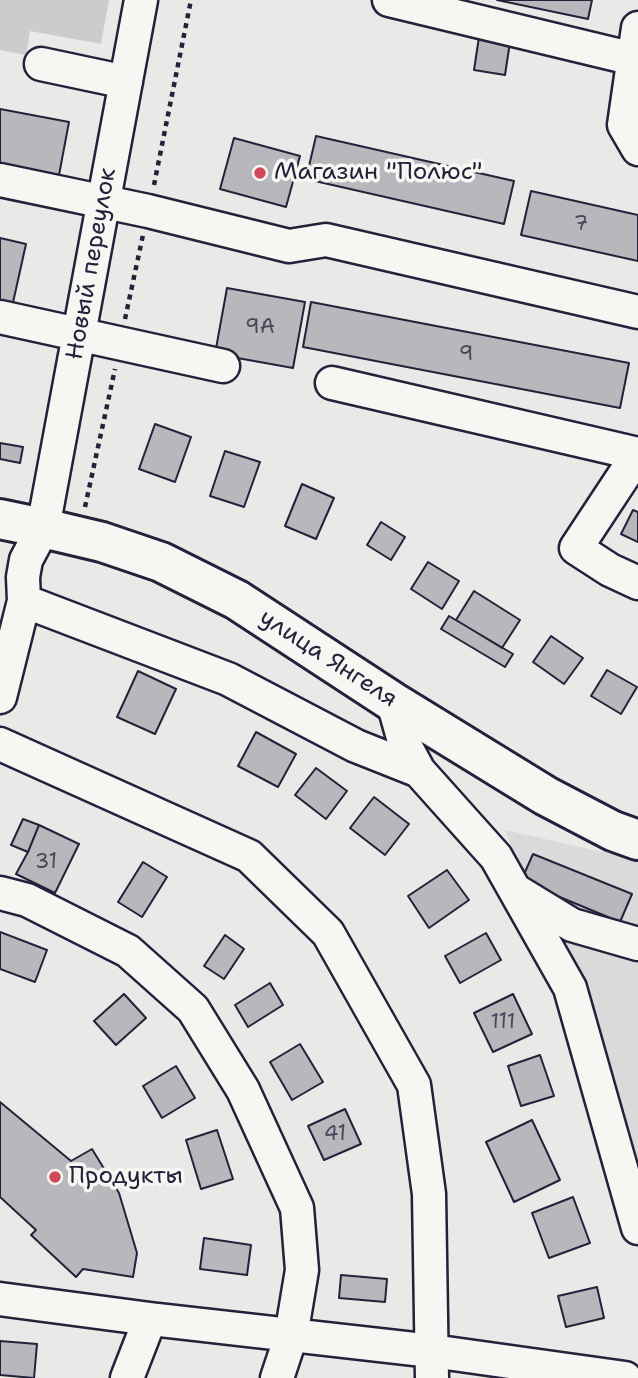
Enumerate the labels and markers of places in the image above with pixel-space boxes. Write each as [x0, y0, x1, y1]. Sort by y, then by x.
place label: Магазин "Полюс" [274, 159, 483, 187]
marker: Магазин "Полюс" [252, 165, 268, 181]
place label: Продукты [69, 1163, 183, 1191]
marker: Продукты [47, 1169, 63, 1185]

